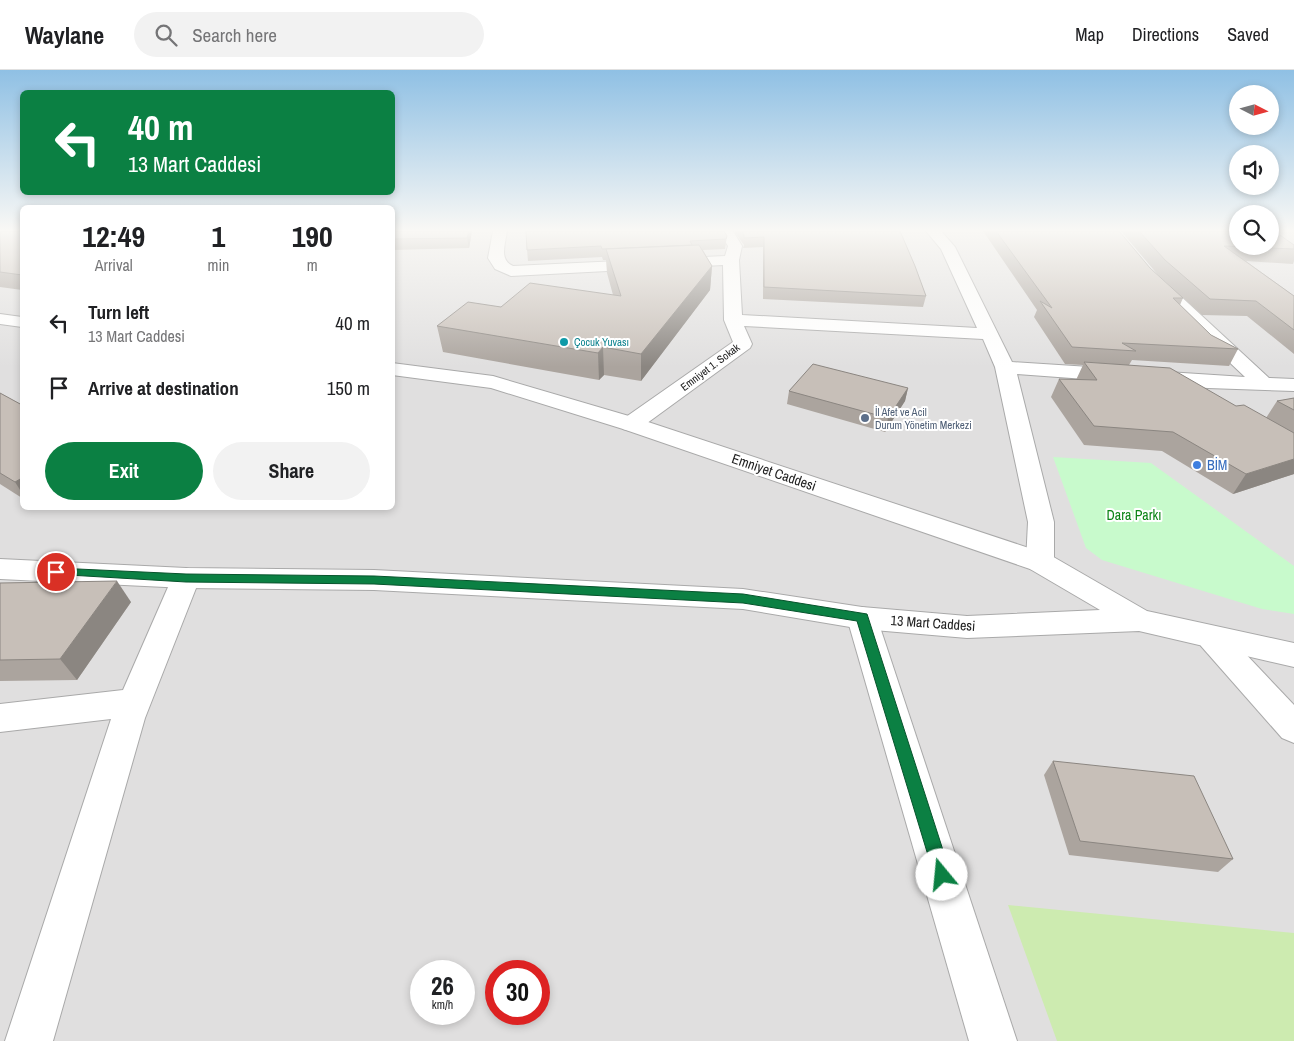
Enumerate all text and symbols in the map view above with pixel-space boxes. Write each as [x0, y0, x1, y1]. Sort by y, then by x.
search box [134, 12, 484, 57]
text: Waylane [25, 19, 104, 51]
icon: search [152, 21, 180, 49]
text: Search here [192, 22, 277, 48]
text: Map [1075, 22, 1104, 47]
text: Directions [1132, 22, 1199, 47]
text: Saved [1227, 22, 1269, 47]
north arrow [1229, 85, 1279, 135]
map controls [1229, 85, 1279, 255]
text: 40 m [128, 104, 193, 151]
icon: left [45, 110, 110, 175]
button: sound [1229, 145, 1279, 195]
text: 13 Mart Caddesi [128, 149, 261, 179]
button: search [1229, 205, 1279, 255]
text: 12:49 [82, 216, 145, 256]
text: 1 [212, 216, 225, 256]
text: 190 [292, 216, 333, 256]
text: Arrival [95, 254, 133, 276]
text: min [207, 254, 229, 276]
text: m [307, 254, 318, 276]
text: Turn left [88, 299, 149, 325]
icon: left [45, 309, 73, 337]
text: 40 m [335, 310, 370, 336]
text: 13 Mart Caddesi [88, 325, 185, 347]
place label: Çocuk Yuvası [574, 335, 629, 349]
marker: Çocuk Yuvası [558, 336, 570, 348]
street label: Emniyet 1. Sokak [678, 340, 743, 394]
icon: arrive [45, 374, 73, 402]
text: Arrive at destination [88, 375, 239, 401]
text: 150 m [327, 375, 370, 401]
place label: İl Afet ve Acil Durum Yönetim Merkezi [875, 405, 972, 432]
marker: İl Afet ve Acil Durum Yönetim Merkezi [859, 412, 871, 424]
button: Exit [45, 442, 203, 500]
button: Share [213, 442, 370, 500]
street label: Emniyet Caddesi [729, 449, 819, 495]
place label: BİM [1207, 456, 1227, 474]
marker: BİM [1191, 459, 1203, 471]
park label: Dara Parkı [1107, 506, 1161, 524]
pin [35, 551, 77, 593]
icon: arrive [42, 558, 70, 586]
street label: 13 Mart Caddesi [890, 611, 976, 635]
position arrow [915, 848, 967, 900]
speed limit sign: 30 [485, 960, 550, 1025]
text: 26 [431, 969, 454, 1003]
text: km/h [432, 997, 453, 1013]

